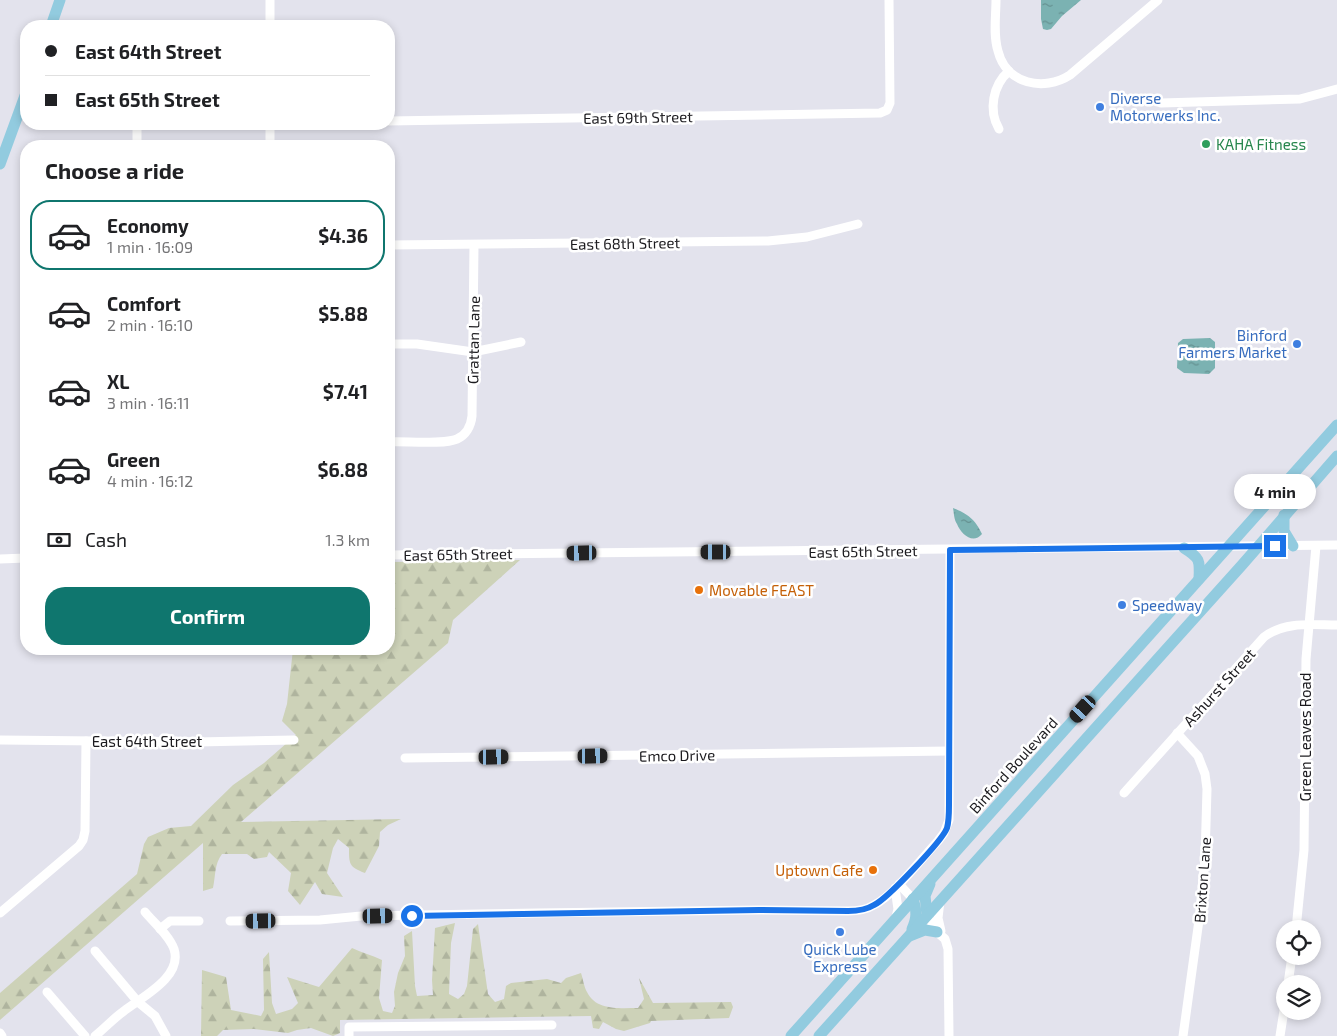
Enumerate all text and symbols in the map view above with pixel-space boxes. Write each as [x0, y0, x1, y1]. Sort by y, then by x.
text: East 64th Street [75, 40, 221, 63]
text: East 65th Street [75, 88, 220, 111]
place label: Diverse Motorwerks Inc. [1110, 89, 1220, 124]
marker: Diverse Motorwerks Inc. [1094, 101, 1106, 113]
street label: East 69th Street [583, 107, 693, 127]
place label: KAHA Fitness [1216, 135, 1306, 153]
marker: KAHA Fitness [1200, 138, 1212, 150]
text: Choose a ride [45, 157, 184, 183]
icon: car [47, 213, 92, 258]
text: Economy [107, 214, 189, 237]
text: $4.36 [318, 224, 368, 247]
street label: East 68th Street [570, 233, 681, 253]
text: 1 min · 16:09 [107, 237, 193, 256]
icon: car [47, 291, 92, 336]
text: Comfort [107, 292, 181, 315]
street label: Grattan Lane [463, 296, 483, 384]
text: $5.88 [318, 302, 368, 325]
text: 2 min · 16:10 [107, 315, 193, 334]
place label: Binford Farmers Market [1178, 326, 1287, 361]
marker: Binford Farmers Market [1291, 338, 1303, 350]
icon: car [47, 369, 92, 414]
text: XL [107, 370, 129, 393]
text: $7.41 [323, 380, 368, 403]
text: 3 min · 16:11 [107, 393, 190, 412]
icon: car [47, 447, 92, 492]
text: Green [107, 448, 160, 471]
text: $6.88 [317, 458, 368, 481]
text: 4 min · 16:12 [107, 471, 193, 490]
callout: 4 min [1234, 474, 1316, 508]
text: 4 min [1254, 482, 1296, 501]
icon: cash [45, 526, 73, 554]
text: Cash [85, 528, 127, 551]
text: 1.3 km [325, 530, 370, 549]
route end [1264, 535, 1286, 557]
street label: East 65th Street [808, 541, 918, 561]
street label: East 65th Street [403, 544, 513, 564]
car [566, 545, 597, 561]
car [701, 545, 731, 560]
place label: Movable FEAST [709, 581, 814, 599]
marker: Movable FEAST [693, 584, 705, 596]
button: Confirm [45, 587, 370, 645]
place label: Speedway [1132, 596, 1202, 614]
marker: Speedway [1116, 599, 1128, 611]
street label: Ashurst Street [1179, 644, 1259, 730]
street label: Green Leaves Road [1296, 673, 1314, 801]
car [1067, 693, 1098, 725]
street label: Binford Boulevard [965, 713, 1061, 817]
street label: East 64th Street [92, 732, 203, 750]
street label: Emco Drive [639, 745, 715, 765]
car [577, 748, 608, 764]
car [478, 749, 509, 765]
street label: Brixton Lane [1190, 836, 1214, 924]
place label: Uptown Cafe [775, 861, 863, 879]
marker: Uptown Cafe [867, 864, 879, 876]
route start [401, 905, 423, 927]
car [362, 908, 393, 924]
car [245, 913, 276, 929]
map controls [1276, 920, 1321, 1020]
button: locate [1276, 920, 1321, 965]
marker: Quick Lube Express [834, 926, 846, 938]
place label: Quick Lube Express [803, 940, 877, 975]
button: layers [1276, 975, 1321, 1020]

